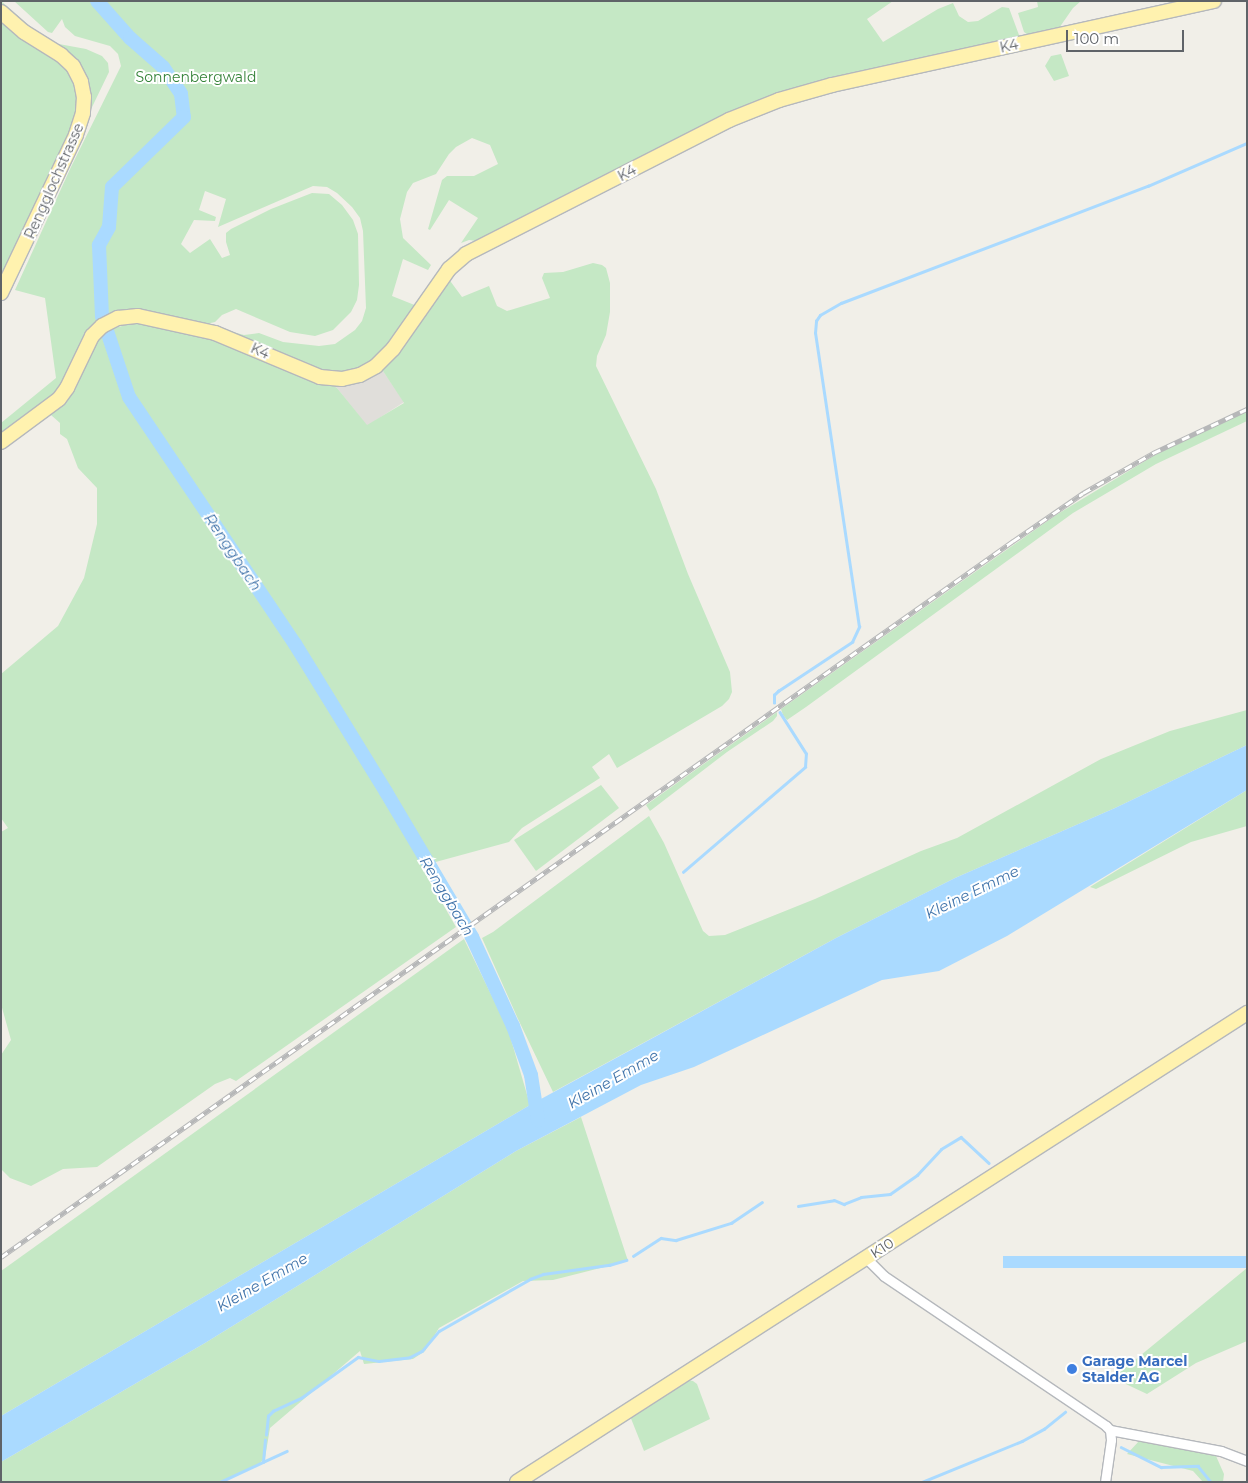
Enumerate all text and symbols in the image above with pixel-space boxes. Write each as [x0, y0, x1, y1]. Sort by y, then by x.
scale bar [1068, 20, 1186, 52]
text: 100 m [1074, 29, 1119, 48]
street label: K4 [998, 36, 1020, 56]
park label: Sonnenbergwald [136, 69, 256, 85]
street label: Rengglochstrasse [21, 121, 87, 241]
street label: K4 [615, 161, 639, 185]
street label: K4 [248, 340, 272, 362]
water label: Renggbach [201, 510, 265, 594]
water label: Renggbach [416, 853, 478, 939]
water label: Kleine Emme [922, 862, 1022, 922]
water label: Kleine Emme [564, 1046, 662, 1112]
street label: K10 [867, 1234, 897, 1262]
water label: Kleine Emme [213, 1249, 311, 1315]
place label: Garage Marcel Stalder AG [1082, 1353, 1187, 1385]
marker: Garage Marcel Stalder AG [1066, 1363, 1078, 1375]

